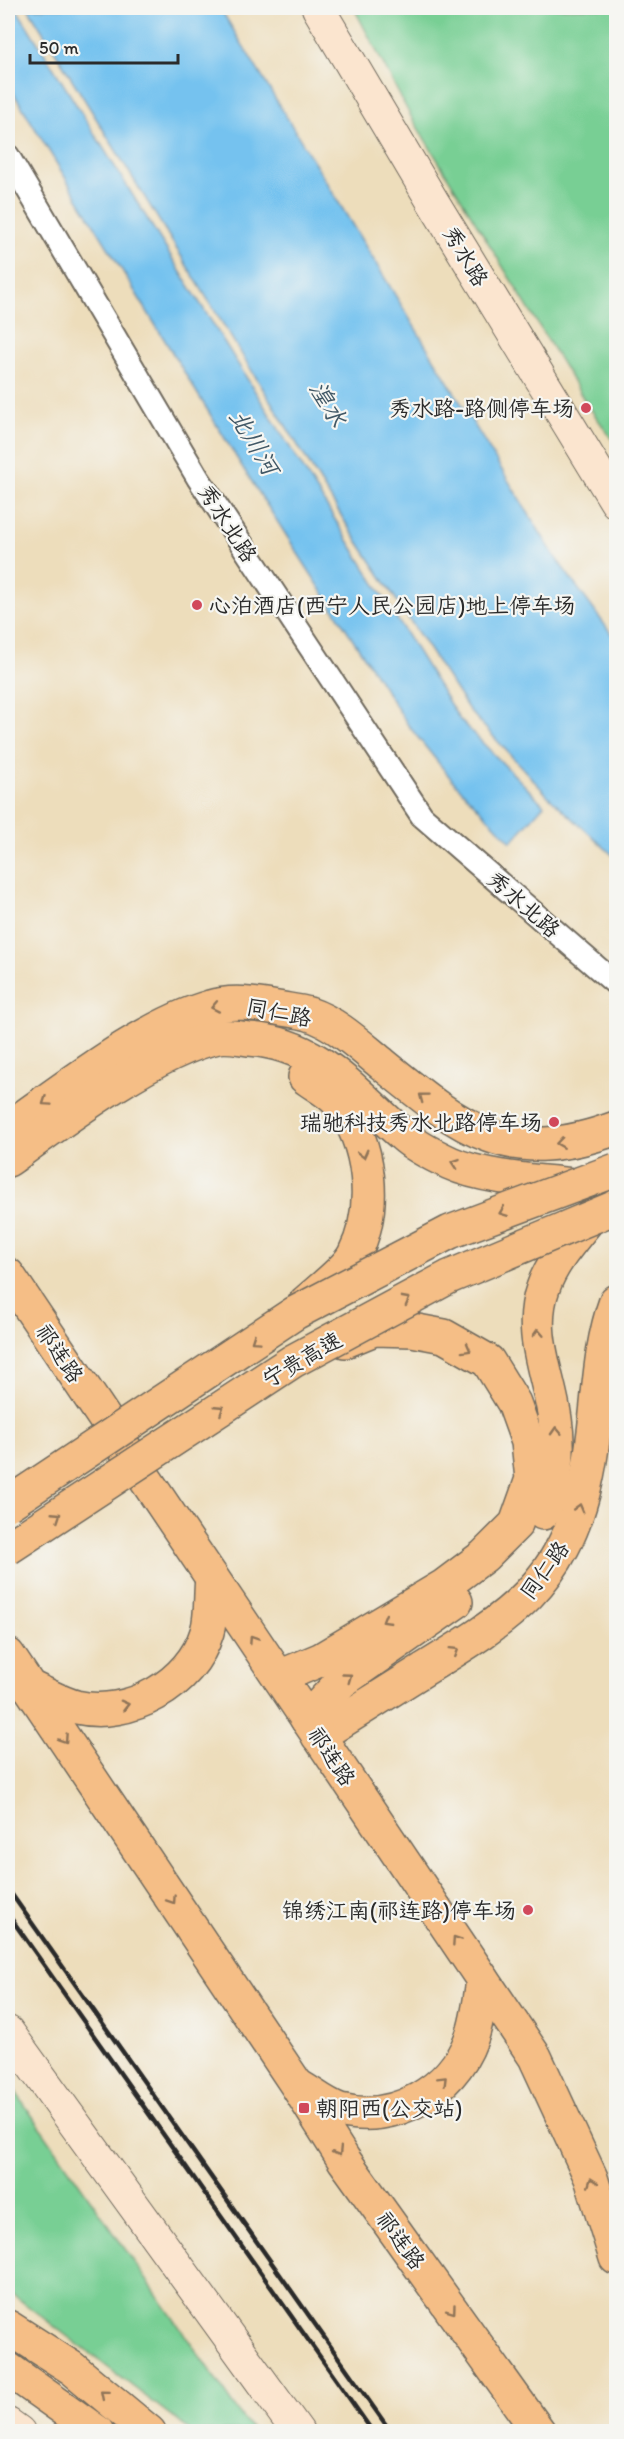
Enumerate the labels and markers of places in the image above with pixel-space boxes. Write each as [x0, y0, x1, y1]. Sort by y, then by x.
place label: 秀水路-路侧停车场 [389, 395, 574, 422]
marker: 秀水路-路侧停车场 [579, 401, 593, 415]
place label: 心泊酒店(西宁人民公园店)地上停车场 [209, 592, 575, 619]
marker: 心泊酒店(西宁人民公园店)地上停车场 [190, 598, 204, 612]
place label: 瑞驰科技秀水北路停车场 [300, 1109, 542, 1136]
marker: 瑞驰科技秀水北路停车场 [547, 1115, 561, 1129]
place label: 锦绣江南(祁连路)停车场 [282, 1897, 516, 1924]
marker: 锦绣江南(祁连路)停车场 [521, 1903, 535, 1917]
place label: 朝阳西(公交站) [316, 2095, 462, 2122]
marker: 朝阳西(公交站) [297, 2101, 311, 2115]

